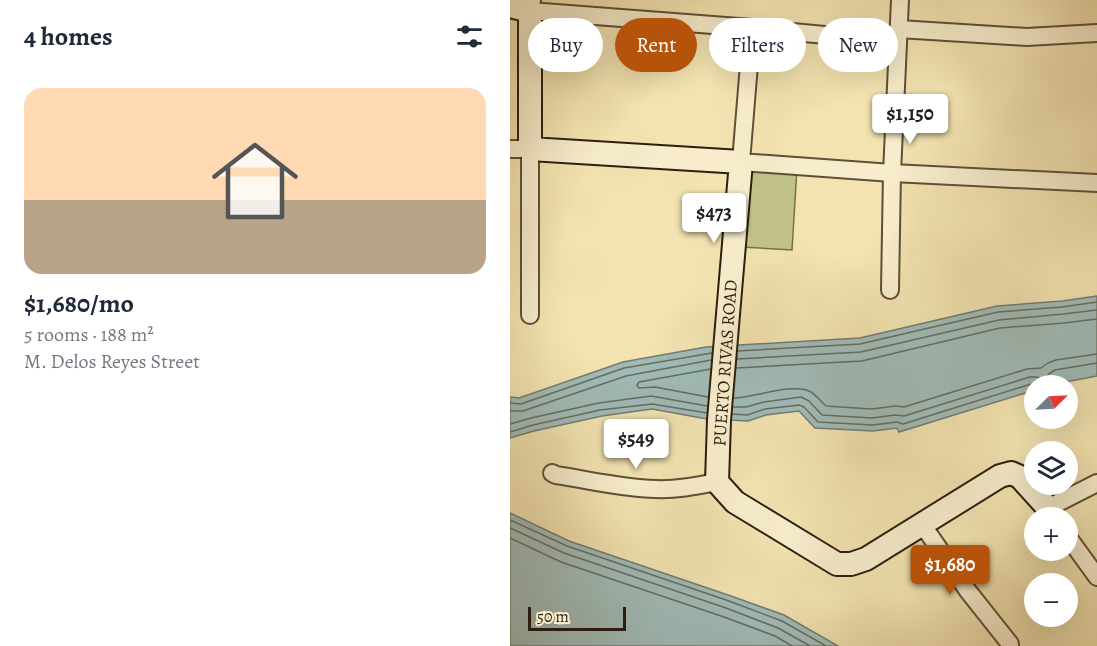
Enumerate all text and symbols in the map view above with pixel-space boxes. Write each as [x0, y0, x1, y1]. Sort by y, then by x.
chip: Buy [528, 18, 603, 72]
chip: Rent [615, 18, 697, 72]
chip: Filters [709, 18, 806, 72]
chip: New [818, 18, 898, 72]
text: 4 homes [24, 19, 113, 54]
icon: filters [453, 20, 486, 53]
pin: $1,150 [861, 94, 959, 145]
text: $1,150 [886, 100, 934, 127]
icon: home [201, 127, 309, 235]
pin: $473 [678, 193, 750, 244]
text: $473 [696, 199, 732, 226]
street label: PUERTO RIVAS ROAD [707, 279, 743, 447]
text: $1,680/mo [24, 286, 134, 321]
text: 5 rooms · 188 m² [24, 321, 154, 348]
text: M. Delos Reyes Street [24, 348, 200, 375]
north arrow [1024, 375, 1078, 429]
map controls [1024, 375, 1078, 627]
pin: $549 [600, 419, 672, 470]
text: $549 [618, 425, 654, 452]
button: layers [1024, 441, 1078, 495]
button: + [1024, 507, 1078, 561]
pin: $1,680 [901, 545, 999, 596]
text: $1,680 [925, 551, 975, 578]
button: − [1024, 573, 1078, 627]
scale bar [528, 604, 626, 632]
text: 50 m [537, 606, 569, 628]

